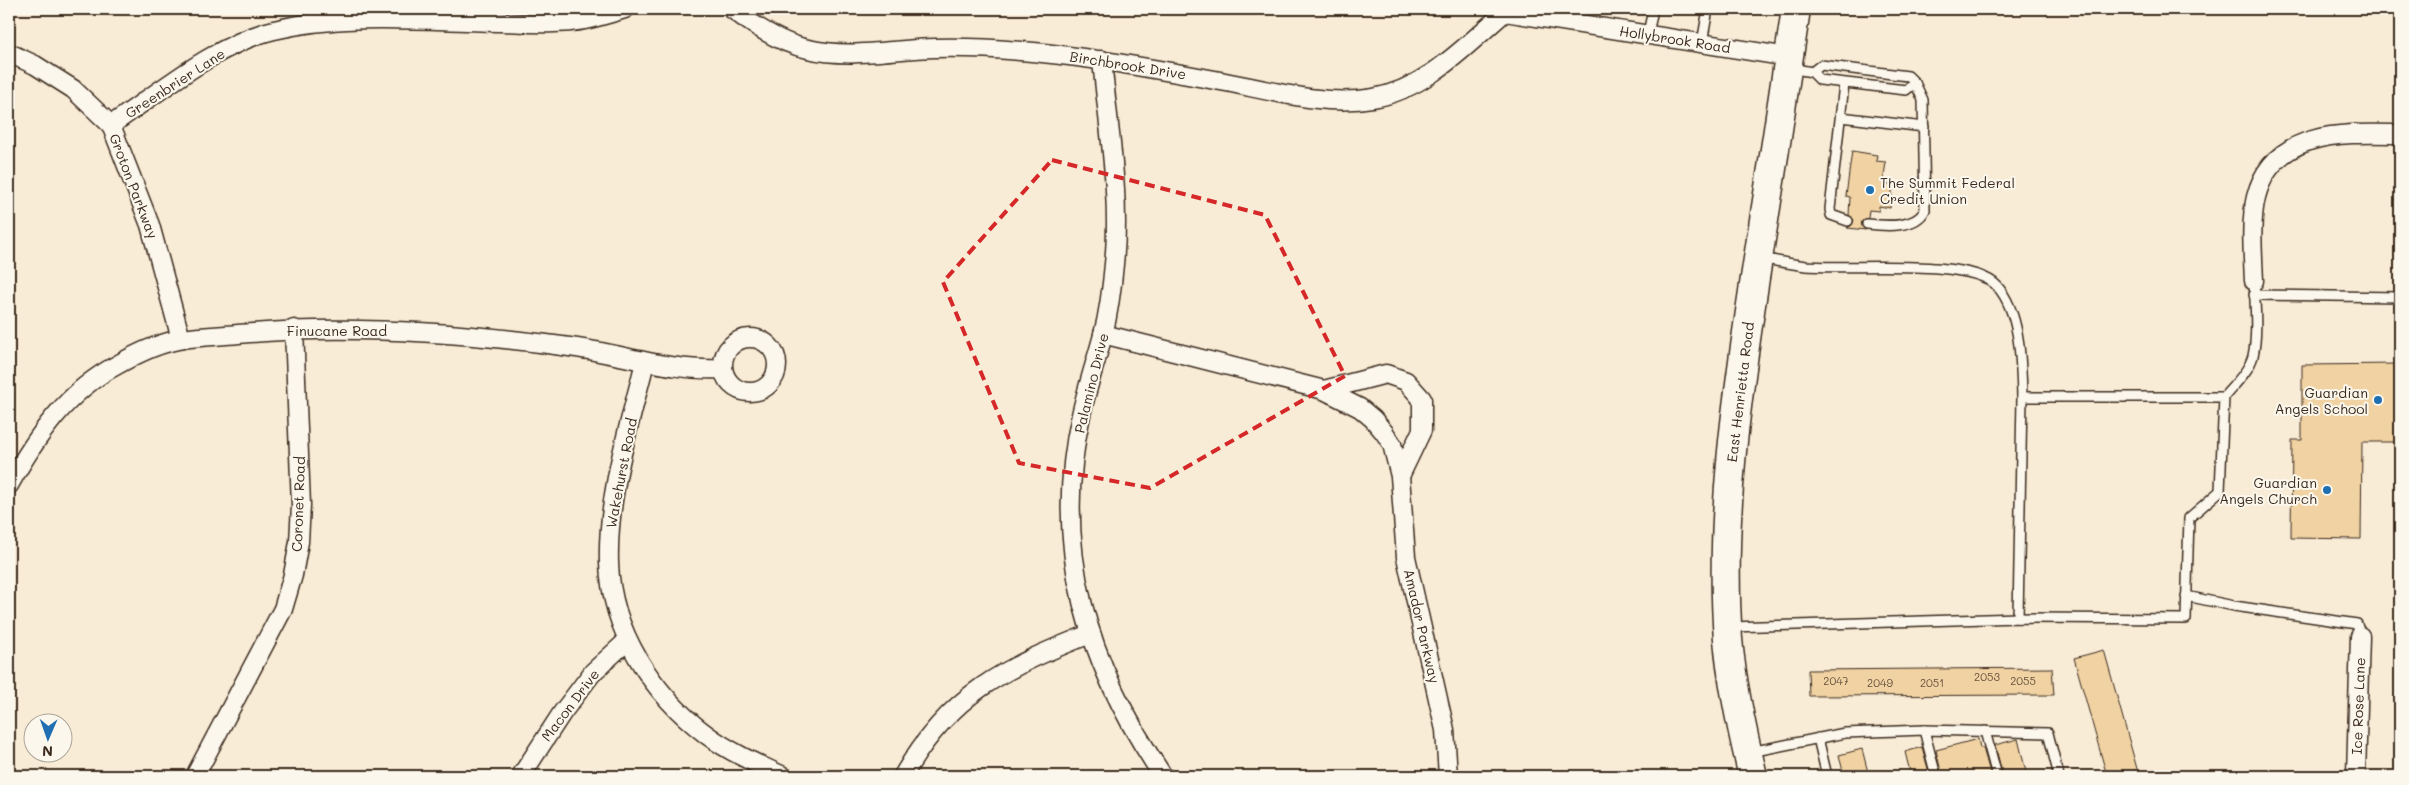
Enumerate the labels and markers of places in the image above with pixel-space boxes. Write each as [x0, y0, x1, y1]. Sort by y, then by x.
place label: The Summit Federal Credit Union [1880, 173, 2015, 208]
marker: The Summit Federal Credit Union [1864, 184, 1876, 196]
place label: Guardian Angels School [2275, 383, 2368, 418]
marker: Guardian Angels School [2372, 394, 2384, 406]
place label: Guardian Angels Church [2219, 473, 2317, 508]
marker: Guardian Angels Church [2321, 484, 2333, 496]

